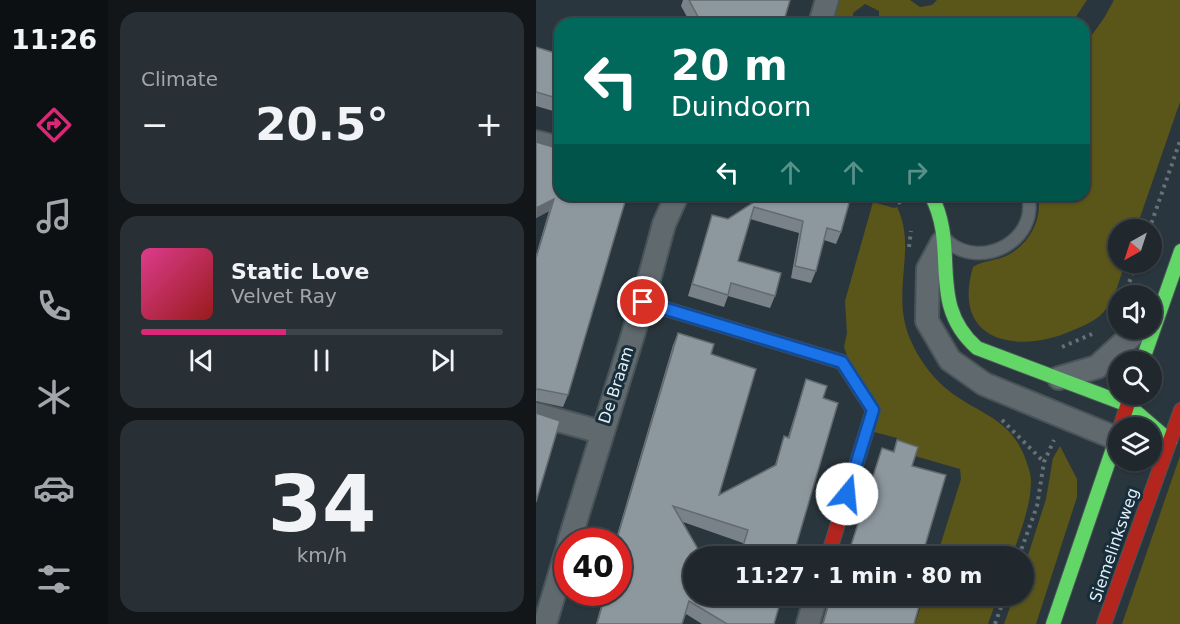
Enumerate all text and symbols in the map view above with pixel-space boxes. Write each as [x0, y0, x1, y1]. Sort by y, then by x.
text: 11:26 [11, 24, 97, 55]
text: 20 m [671, 41, 788, 90]
icon: left [572, 42, 650, 120]
text: Climate [141, 67, 218, 91]
text: Duindoorn [671, 91, 811, 122]
text: 20.5° [255, 98, 389, 151]
icon: directions [33, 104, 75, 146]
text: − [141, 105, 169, 144]
text: + [475, 105, 503, 144]
icon: left [711, 156, 744, 189]
icon: ahead [774, 156, 807, 189]
icon: ahead [837, 156, 870, 189]
icon: right [900, 156, 933, 189]
icon: music [33, 195, 75, 237]
north arrow [1108, 219, 1162, 273]
map controls [1108, 219, 1162, 471]
text: Static Love [231, 259, 369, 284]
pin [617, 276, 668, 327]
text: Velvet Ray [231, 284, 337, 308]
icon: phone [33, 285, 75, 327]
icon: arrive [626, 285, 659, 318]
button: sound [1108, 285, 1162, 339]
icon: previous [185, 344, 218, 377]
icon: pause [305, 344, 338, 377]
icon: next [426, 344, 459, 377]
street label: De Braam [595, 344, 637, 426]
button: search [1108, 351, 1162, 405]
icon: climate [33, 376, 75, 418]
button: layers [1108, 417, 1162, 471]
text: 34 [268, 459, 376, 549]
position arrow [815, 462, 879, 526]
icon: car [33, 467, 75, 509]
street label: Siemelinksweg [1086, 485, 1142, 605]
speed limit sign: 40 [554, 528, 632, 606]
text: km/h [297, 543, 347, 567]
icon: filters [33, 558, 75, 600]
text: 11:27 · 1 min · 80 m [735, 563, 982, 588]

